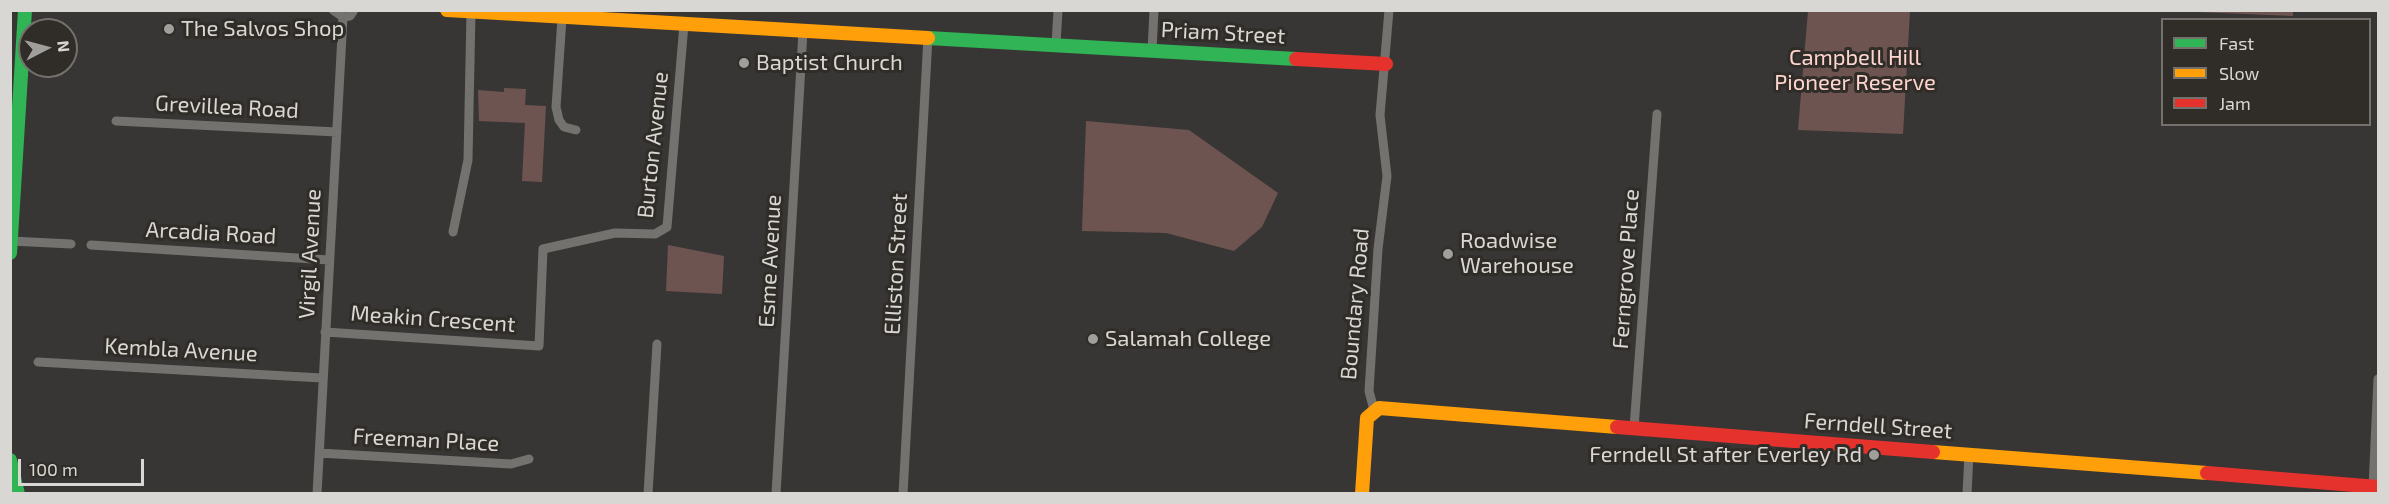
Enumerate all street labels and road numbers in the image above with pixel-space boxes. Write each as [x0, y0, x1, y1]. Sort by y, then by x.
street label: Priam Street [1160, 17, 1286, 49]
street label: Burton Avenue [632, 70, 674, 220]
street label: Grevillea Road [155, 90, 299, 124]
street label: Virgil Avenue [293, 188, 327, 320]
street label: Ferngrove Place [1607, 188, 1645, 350]
street label: Elliston Street [879, 193, 913, 335]
street label: Esme Avenue [753, 194, 787, 328]
street label: Arcadia Road [145, 216, 277, 250]
street label: Boundary Road [1335, 227, 1375, 381]
street label: Meakin Crescent [350, 300, 516, 338]
street label: Kembla Avenue [104, 333, 258, 367]
street label: Ferndell Street [1803, 408, 1953, 444]
street label: Freeman Place [352, 423, 500, 457]

